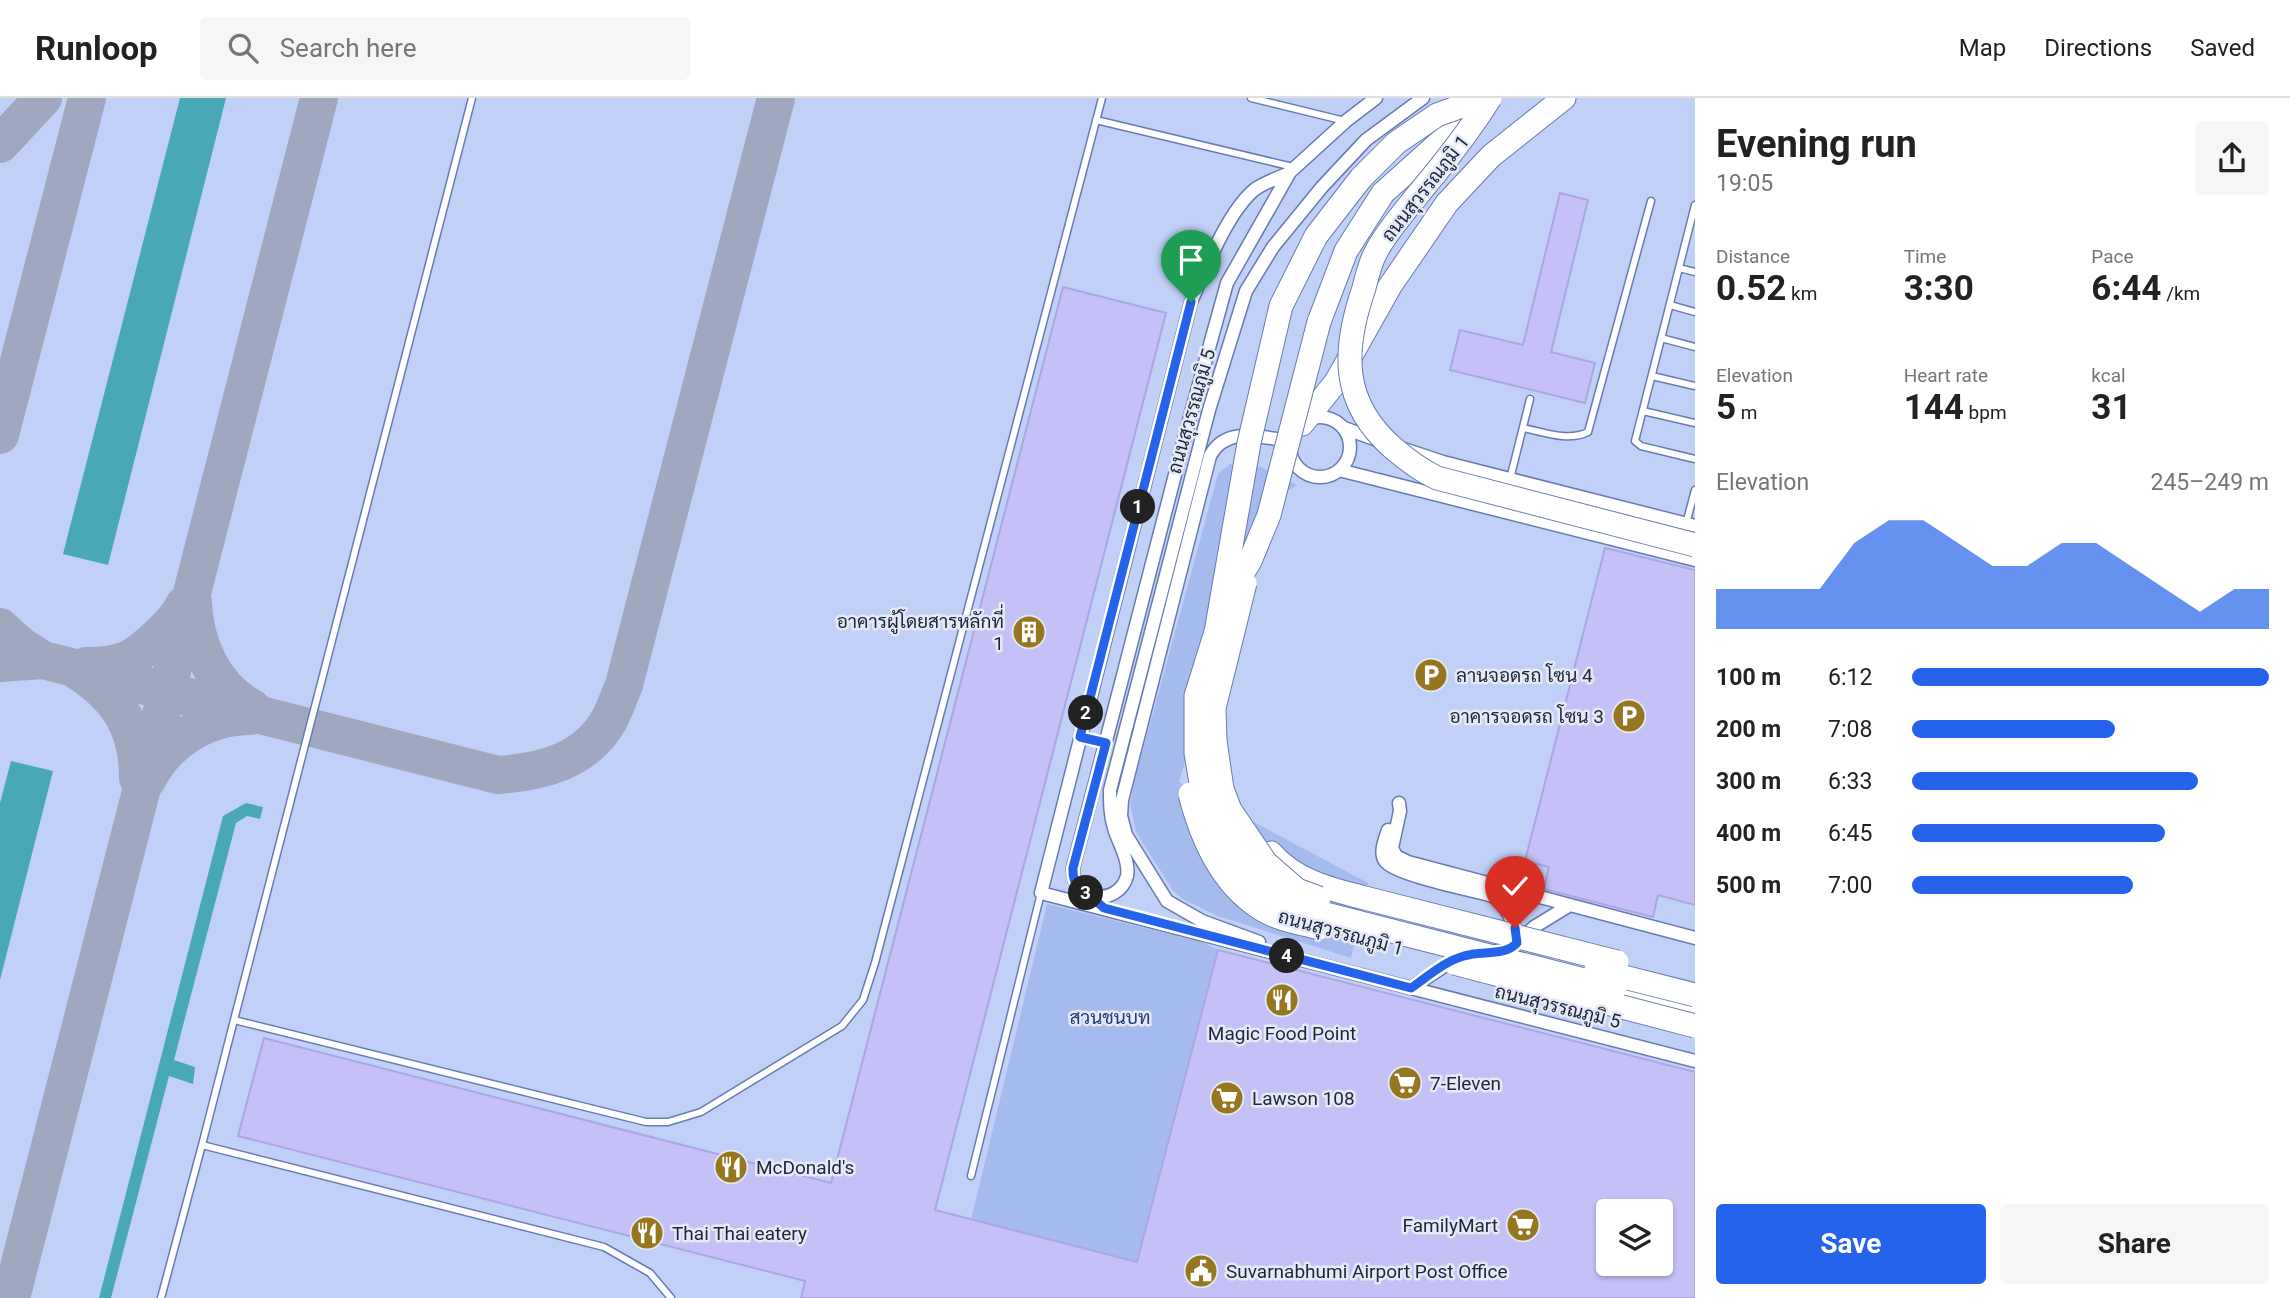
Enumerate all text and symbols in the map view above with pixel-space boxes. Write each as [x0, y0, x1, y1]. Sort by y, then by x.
search box [200, 17, 690, 80]
text: Runloop [35, 29, 158, 68]
icon: search [224, 29, 262, 67]
text: Search here [280, 33, 416, 63]
text: Map [1959, 34, 2006, 62]
text: Directions [2044, 34, 2152, 62]
text: Saved [2190, 34, 2255, 62]
button: share [2195, 121, 2269, 195]
text: Evening run [1716, 122, 1917, 166]
street label: ถนนสุวรรณภูมิ 1 [1377, 130, 1476, 247]
text: 19:05 [1716, 170, 1773, 197]
pin [1161, 230, 1221, 302]
icon: arrive [1172, 241, 1210, 279]
text: Distance [1716, 245, 1790, 268]
text: Time [1904, 245, 1946, 268]
text: Pace [2091, 245, 2134, 268]
text: 0.52 [1716, 268, 1786, 309]
text: 3:30 [1904, 268, 1974, 309]
text: 6:44 [2091, 268, 2161, 309]
text: km [1786, 282, 1817, 305]
text: /km [2161, 282, 2200, 305]
street label: ถนนสุวรรณภูมิ 5 [1163, 346, 1222, 477]
text: Elevation [1716, 364, 1793, 387]
text: Heart rate [1904, 364, 1988, 387]
text: kcal [2091, 364, 2126, 387]
text: 5 [1716, 387, 1736, 428]
text: 144 [1904, 387, 1964, 428]
text: 31 [2091, 387, 2132, 428]
text: m [1736, 401, 1757, 424]
text: bpm [1964, 401, 2007, 424]
text: Elevation [1716, 469, 1809, 496]
text: 245–249 m [2150, 469, 2269, 496]
pin: 1 [1120, 490, 1156, 524]
text: 1 [1132, 495, 1143, 518]
place label: อาคารผู้โดยสารหลักที่ 1 [837, 604, 1004, 655]
building icon: อาคารผู้โดยสารหลักที่ 1 [1010, 613, 1048, 651]
parking icon: ลานจอดรถ โซน 4 [1412, 656, 1450, 694]
place label: ลานจอดรถ โซน 4 [1456, 663, 1593, 687]
text: 100 m [1716, 664, 1781, 691]
text: 6:12 [1828, 664, 1872, 691]
pin: 2 [1068, 696, 1104, 730]
parking icon: อาคารจอดรถ โซน 3 [1610, 697, 1648, 735]
text: 2 [1080, 701, 1091, 724]
place label: อาคารจอดรถ โซน 3 [1449, 704, 1604, 728]
text: 200 m [1716, 716, 1781, 743]
text: 7:08 [1828, 716, 1872, 743]
text: 300 m [1716, 768, 1781, 795]
text: 6:33 [1828, 768, 1872, 795]
text: 400 m [1716, 820, 1781, 847]
text: 6:45 [1828, 820, 1872, 847]
pin [1485, 856, 1545, 928]
icon: check [1496, 867, 1534, 905]
text: 500 m [1716, 872, 1781, 899]
text: 7:00 [1828, 872, 1872, 899]
pin: 3 [1068, 876, 1104, 910]
text: 3 [1080, 881, 1091, 904]
street label: ถนนสุวรรณภูมิ 1 [1275, 905, 1406, 962]
pin: 4 [1270, 938, 1304, 974]
text: 4 [1281, 944, 1292, 967]
street label: ถนนสุวรรณภูมิ 5 [1492, 980, 1623, 1035]
restaurant icon: Magic Food Point [1263, 981, 1301, 1019]
park label: สวนชนบท [1069, 1006, 1151, 1029]
place label: Magic Food Point [1208, 1022, 1356, 1045]
supermarket icon: 7-Eleven [1386, 1064, 1424, 1102]
place label: 7-Eleven [1430, 1072, 1501, 1095]
supermarket icon: Lawson 108 [1208, 1079, 1246, 1117]
place label: Lawson 108 [1252, 1087, 1355, 1110]
restaurant icon: McDonald's [712, 1148, 750, 1186]
place label: McDonald's [756, 1156, 854, 1179]
map controls [1596, 1199, 1673, 1276]
button: layers [1596, 1199, 1673, 1276]
button: Save [1716, 1204, 1986, 1284]
button: Share [2000, 1204, 2269, 1284]
supermarket icon: FamilyMart [1504, 1206, 1542, 1244]
restaurant icon: Thai Thai eatery [628, 1214, 666, 1252]
place label: FamilyMart [1403, 1214, 1498, 1237]
place label: Thai Thai eatery [672, 1222, 807, 1245]
public building icon: Suvarnabhumi Airport Post Office [1182, 1252, 1220, 1290]
place label: Suvarnabhumi Airport Post Office [1226, 1260, 1508, 1283]

